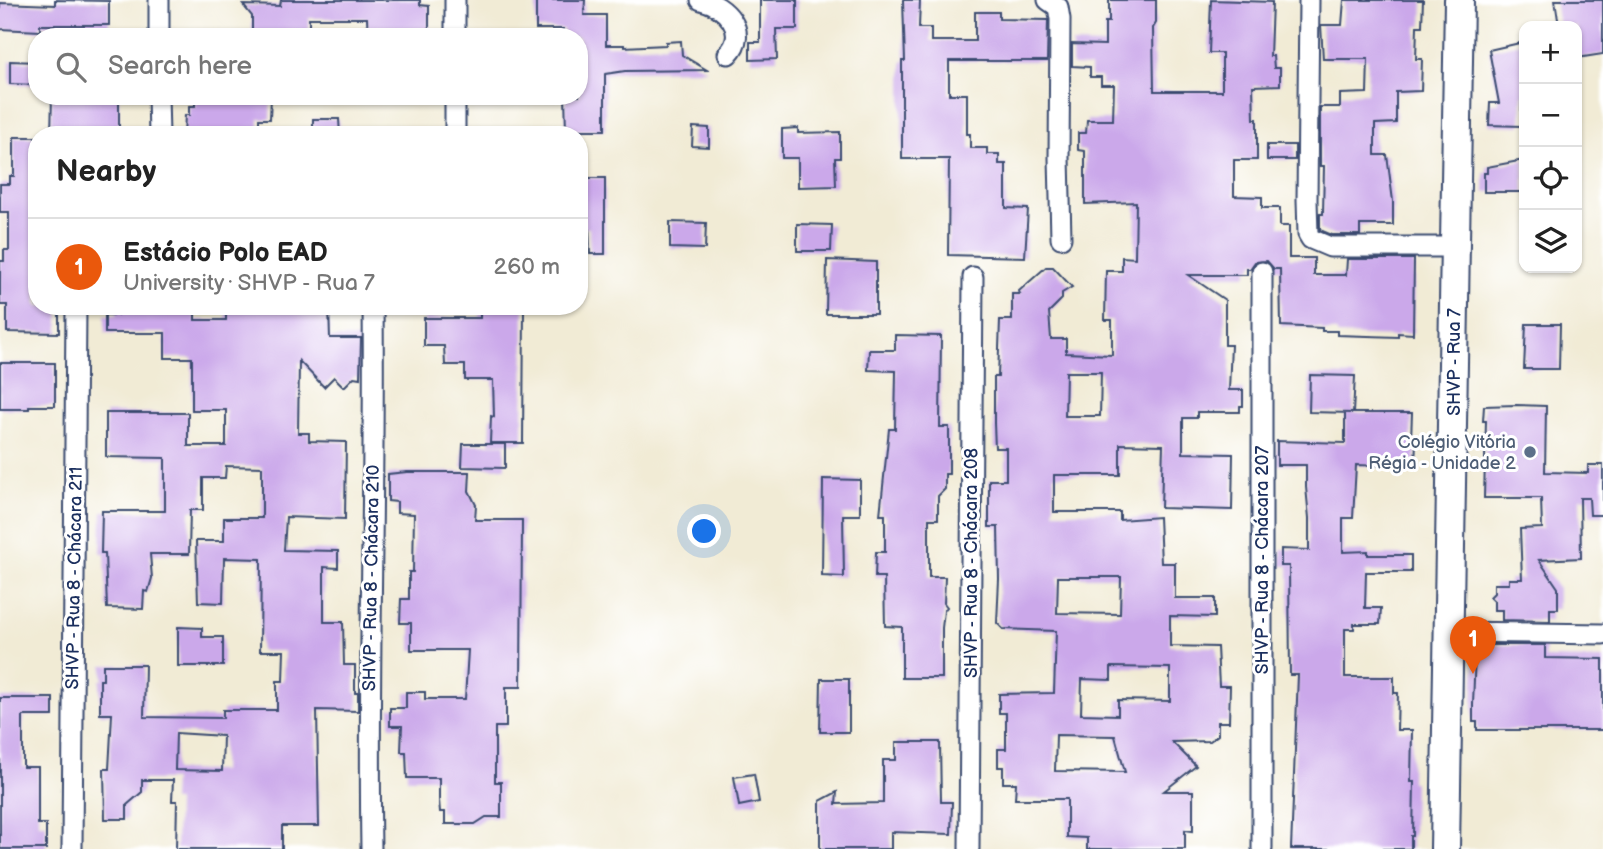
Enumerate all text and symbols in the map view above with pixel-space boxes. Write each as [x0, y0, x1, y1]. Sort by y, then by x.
map controls [1519, 21, 1582, 273]
button: + [1519, 21, 1582, 84]
search box [28, 28, 588, 105]
icon: search [52, 48, 90, 86]
text: Search here [108, 51, 252, 82]
button: − [1519, 84, 1582, 147]
button: locate [1519, 147, 1582, 210]
text: Nearby [56, 154, 156, 190]
button: layers [1519, 210, 1582, 273]
text: Estácio Polo EAD [123, 238, 328, 269]
text: 1 [74, 253, 84, 281]
text: 260 m [494, 253, 560, 281]
text: University · SHVP - Rua 7 [123, 269, 375, 297]
street label: SHVP - Rua 7 [1444, 308, 1465, 416]
place label: Colégio Vitória Régia - Unidade 2 [1368, 432, 1516, 474]
marker: Colégio Vitória Régia - Unidade 2 [1522, 444, 1538, 460]
street label: SHVP - Rua 8 - Chácara 207 [1252, 446, 1273, 674]
street label: SHVP - Rua 8 - Chácara 208 [961, 448, 982, 678]
street label: SHVP - Rua 8 - Chácara 210 [359, 465, 384, 691]
street label: SHVP - Rua 8 - Chácara 211 [62, 466, 87, 690]
your location [687, 514, 721, 548]
pin: 1 [1450, 616, 1496, 674]

